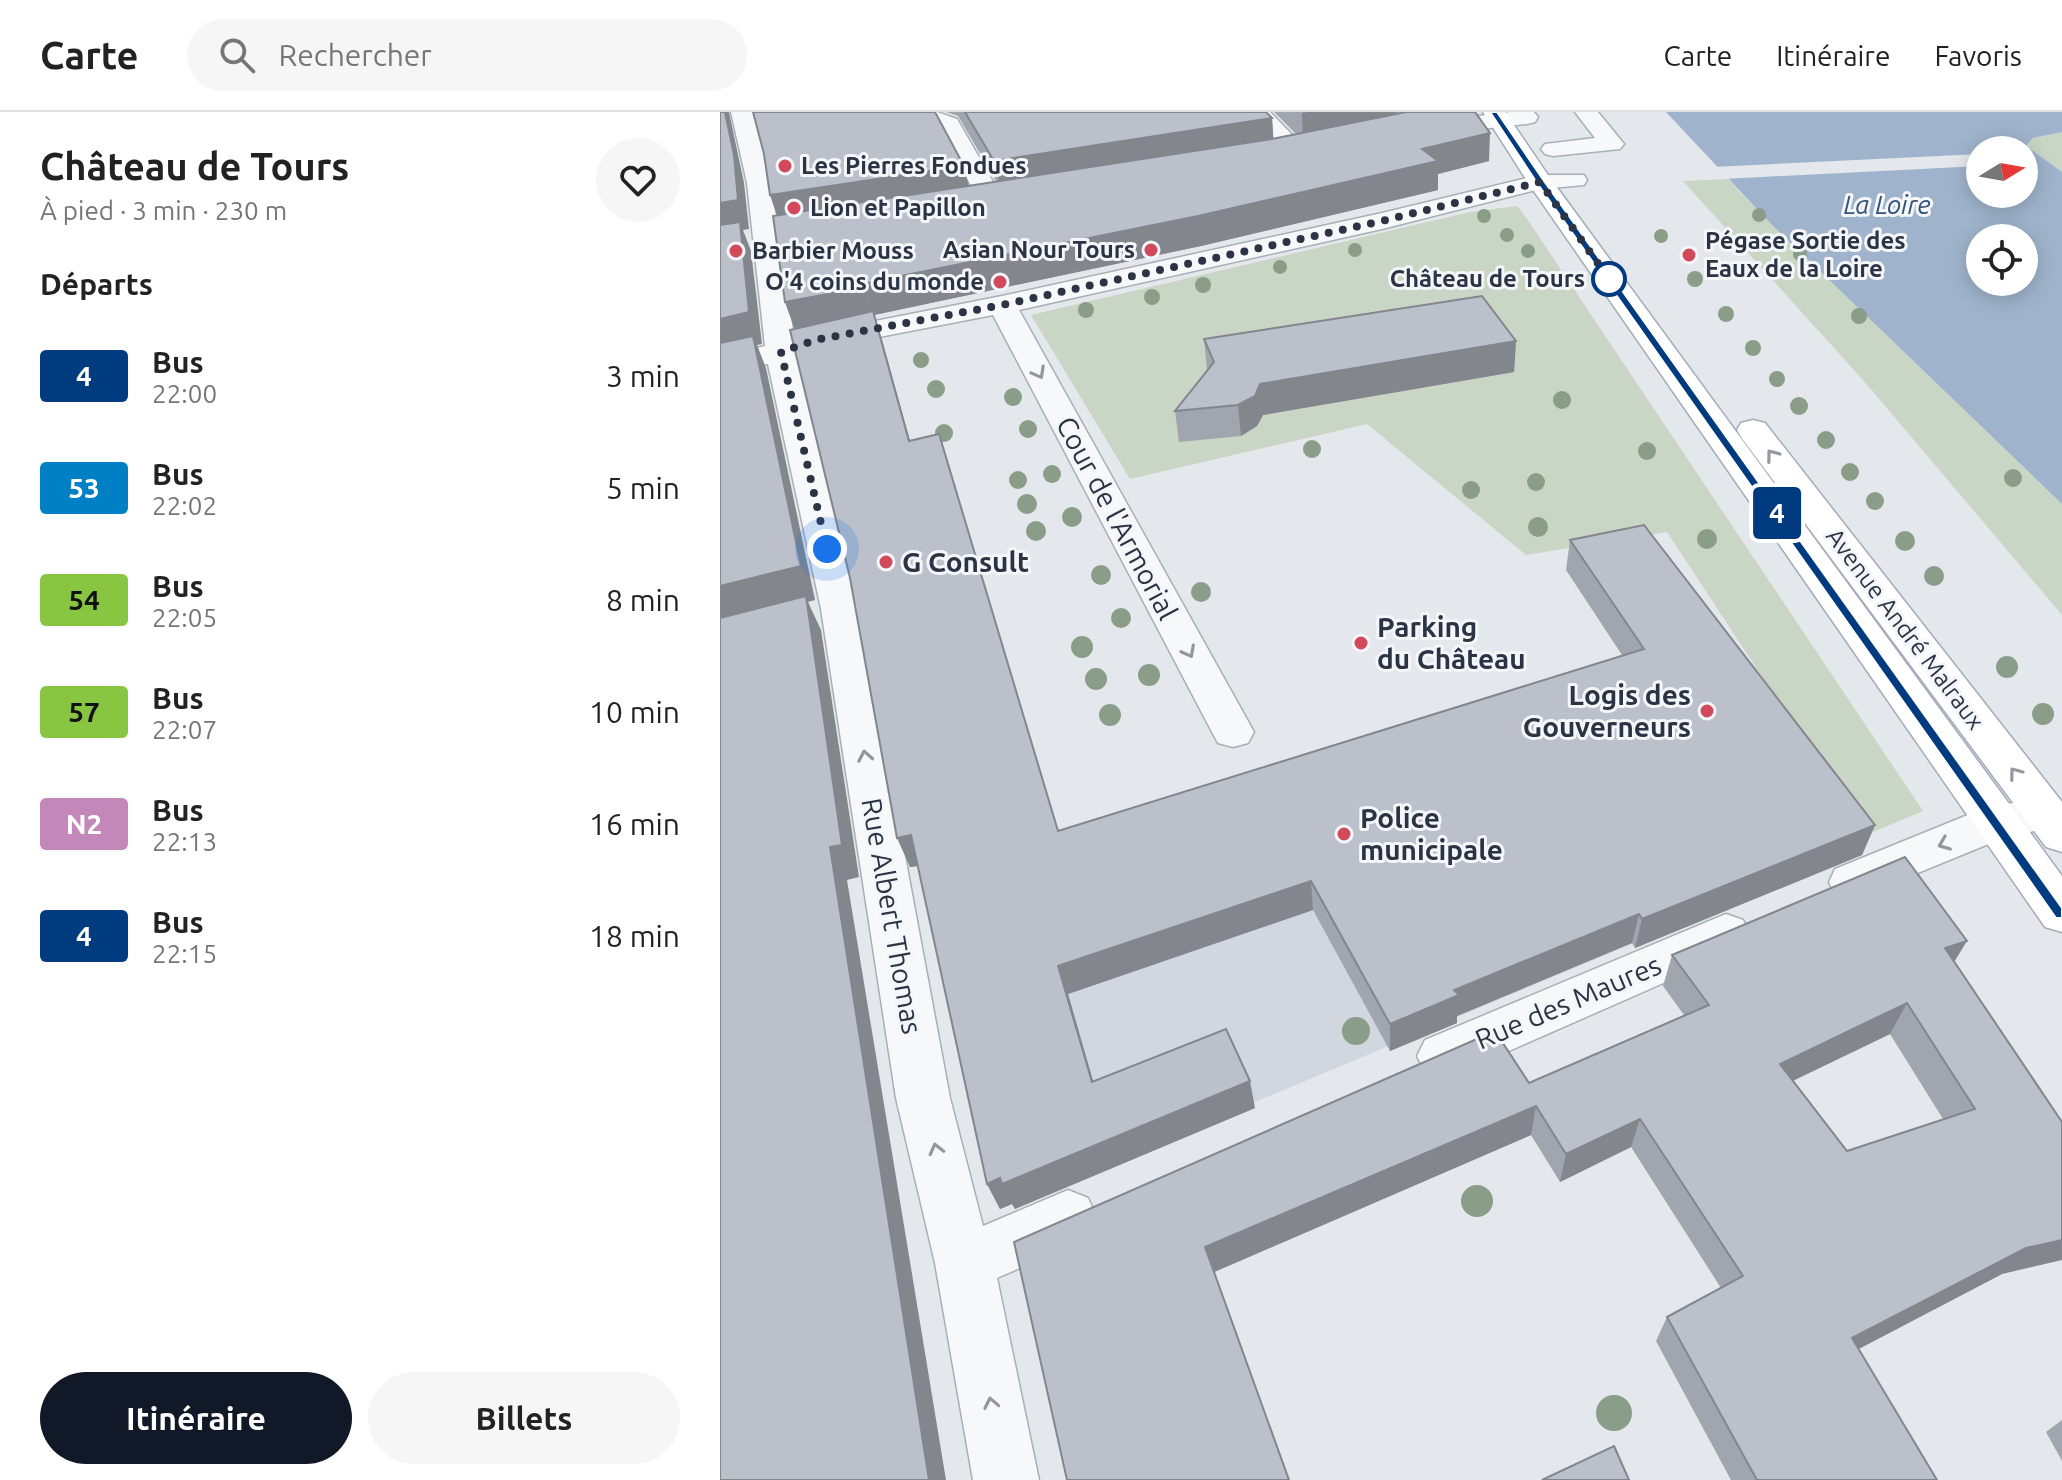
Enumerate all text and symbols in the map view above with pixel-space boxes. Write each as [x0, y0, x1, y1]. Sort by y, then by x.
search box [187, 19, 747, 91]
icon: search [215, 33, 259, 77]
text: Carte [40, 34, 139, 76]
text: Rechercher [279, 38, 432, 72]
text: Carte [1664, 40, 1732, 71]
text: Itinéraire [1776, 40, 1890, 71]
text: Favoris [1934, 40, 2022, 71]
north arrow [1966, 136, 2038, 208]
map controls [1966, 136, 2038, 296]
button: heart [596, 138, 680, 222]
text: Château de Tours [40, 145, 349, 187]
place label: Les Pierres Fondues [801, 152, 1026, 179]
marker: Les Pierres Fondues [776, 157, 794, 175]
water label: La Loire [1843, 190, 1931, 219]
place label: Lion et Papillon [810, 194, 986, 221]
text: À pied · 3 min · 230 m [40, 196, 287, 225]
marker: Lion et Papillon [785, 199, 803, 217]
button: locate [1966, 224, 2038, 296]
place label: Pégase Sortie des Eaux de la Loire [1705, 227, 1906, 282]
place label: Asian Nour Tours [943, 236, 1135, 263]
place label: Barbier Mouss [752, 237, 914, 264]
marker: Asian Nour Tours [1142, 241, 1160, 259]
marker: Barbier Mouss [727, 242, 745, 260]
marker: Pégase Sortie des Eaux de la Loire [1680, 246, 1698, 264]
marker: Château de Tours [1592, 262, 1626, 296]
place label: Château de Tours [1390, 265, 1585, 292]
text: Départs [40, 267, 153, 301]
place label: O'4 coins du monde [765, 268, 984, 295]
marker: O'4 coins du monde [991, 273, 1009, 291]
text: Bus [152, 345, 204, 379]
text: 3 min [606, 359, 680, 393]
text: 4 [76, 360, 92, 391]
one-way arrow [1029, 365, 1045, 379]
text: 22:00 [152, 379, 217, 408]
street label: Cour de l'Armorial [1051, 411, 1184, 625]
one-way arrow [1768, 449, 1782, 464]
text: Bus [152, 457, 204, 491]
text: 5 min [606, 471, 680, 505]
text: 53 [68, 472, 100, 503]
line badge: 4 [1751, 487, 1803, 539]
text: 22:02 [152, 491, 217, 520]
text: 4 [1769, 497, 1785, 528]
street label: Avenue André Malraux [1821, 523, 1990, 734]
your location [807, 529, 847, 569]
place label: G Consult [902, 546, 1029, 577]
marker: G Consult [877, 553, 895, 571]
text: Bus [152, 569, 204, 603]
text: 8 min [606, 583, 680, 617]
text: 54 [68, 584, 100, 615]
text: 22:05 [152, 603, 217, 632]
place label: Parking du Château [1377, 611, 1526, 674]
marker: Parking du Château [1352, 634, 1370, 652]
one-way arrow [1179, 643, 1195, 657]
place label: Logis des Gouverneurs [1523, 679, 1691, 742]
text: Bus [152, 681, 204, 715]
text: 10 min [589, 695, 680, 729]
text: 57 [68, 696, 100, 727]
marker: Logis des Gouverneurs [1698, 702, 1716, 720]
text: 22:07 [152, 715, 217, 744]
one-way arrow [858, 749, 875, 763]
one-way arrow [2010, 767, 2024, 782]
text: Bus [152, 793, 204, 827]
street label: Rue Albert Thomas [856, 795, 929, 1036]
place label: Police municipale [1360, 802, 1503, 865]
text: 16 min [589, 807, 680, 841]
text: N2 [66, 808, 102, 839]
marker: Police municipale [1335, 825, 1353, 843]
text: 22:13 [152, 827, 217, 856]
one-way arrow [1938, 834, 1952, 851]
text: Bus [152, 905, 204, 939]
text: 18 min [589, 919, 680, 953]
text: 4 [76, 920, 92, 951]
text: 22:15 [152, 939, 217, 968]
street label: Rue des Maures [1470, 948, 1665, 1055]
one-way arrow [929, 1143, 946, 1157]
button: Itinéraire [40, 1372, 352, 1464]
button: Billets [368, 1372, 680, 1464]
one-way arrow [984, 1397, 1001, 1410]

